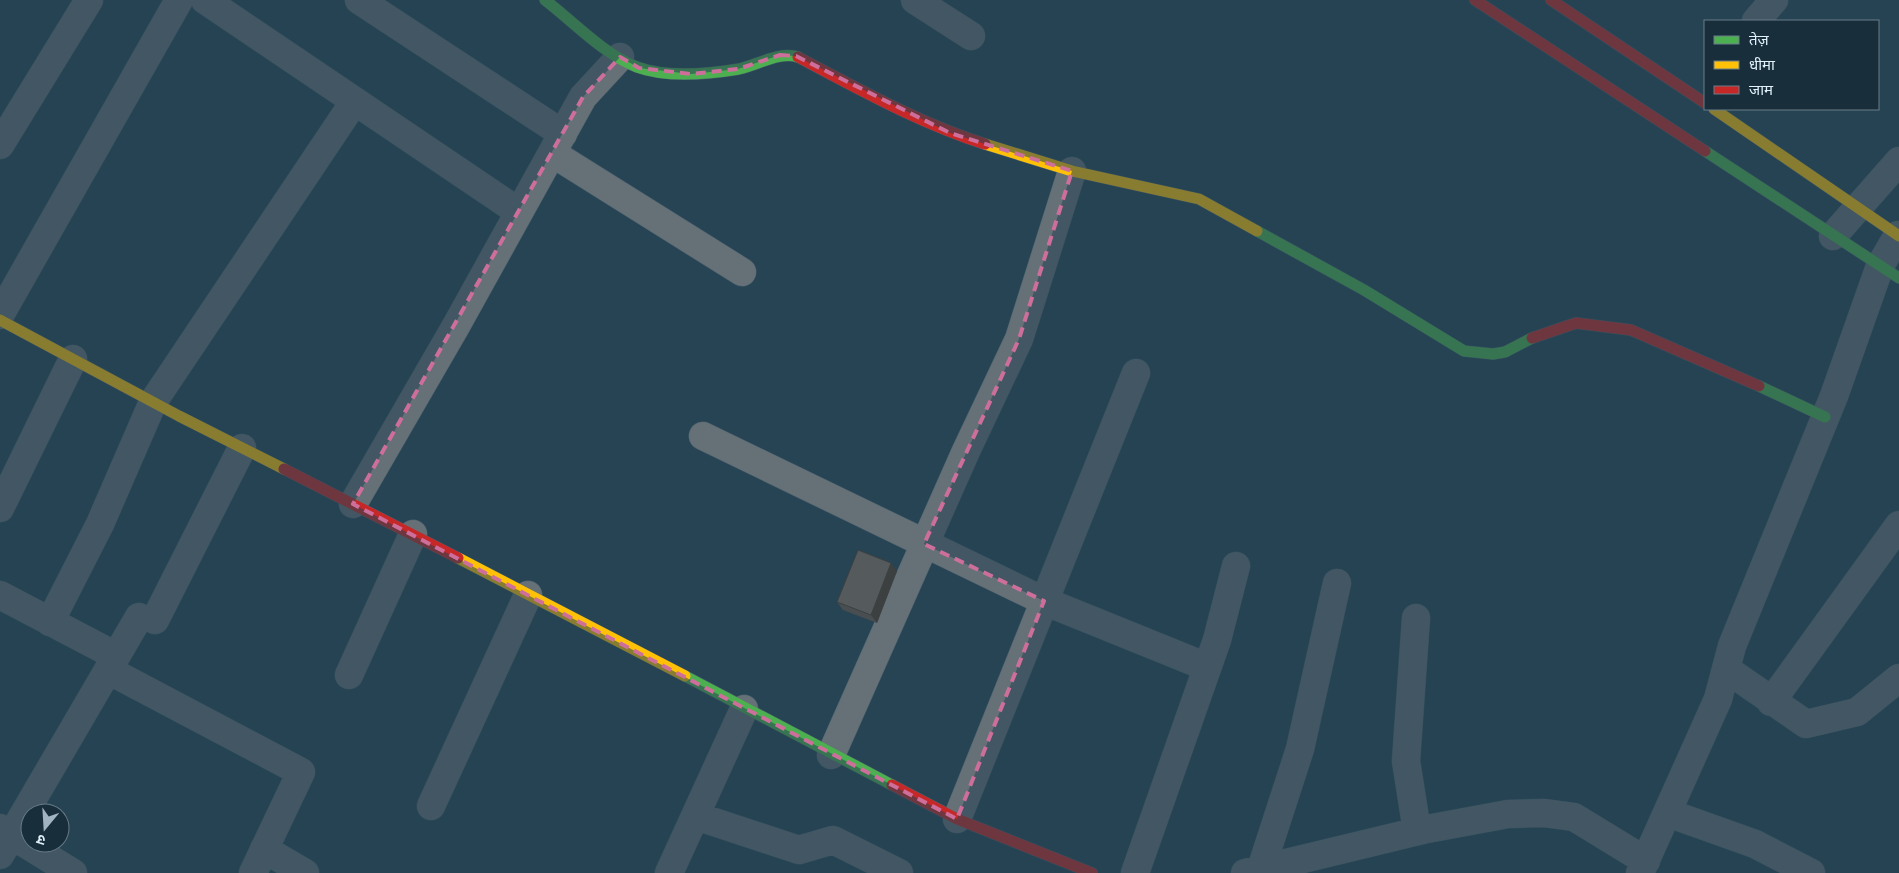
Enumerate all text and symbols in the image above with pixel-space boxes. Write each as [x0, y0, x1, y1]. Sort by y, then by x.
legend [1704, 20, 1879, 110]
text: तेज़ [1749, 31, 1770, 49]
text: धीमा [1749, 56, 1776, 74]
text: जाम [1749, 81, 1774, 99]
north arrow [20, 803, 70, 853]
text: उ [34, 831, 47, 849]

